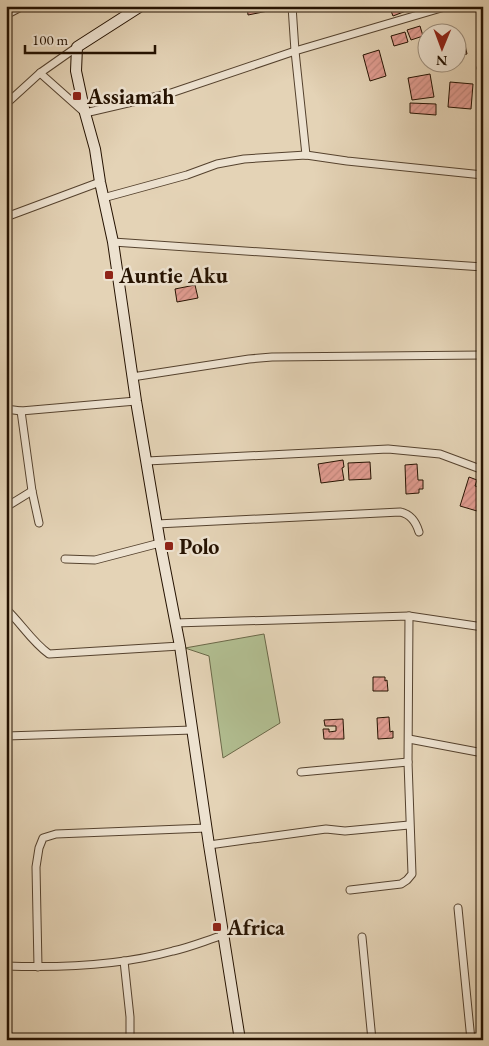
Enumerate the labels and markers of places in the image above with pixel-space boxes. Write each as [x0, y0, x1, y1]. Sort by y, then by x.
place label: Assiamah [86, 82, 175, 111]
marker: Assiamah [71, 90, 83, 102]
place label: Auntie Aku [118, 261, 228, 290]
marker: Auntie Aku [103, 269, 115, 281]
place label: Polo [179, 532, 219, 561]
marker: Polo [163, 540, 175, 552]
place label: Africa [226, 913, 285, 942]
marker: Africa [211, 921, 223, 933]

